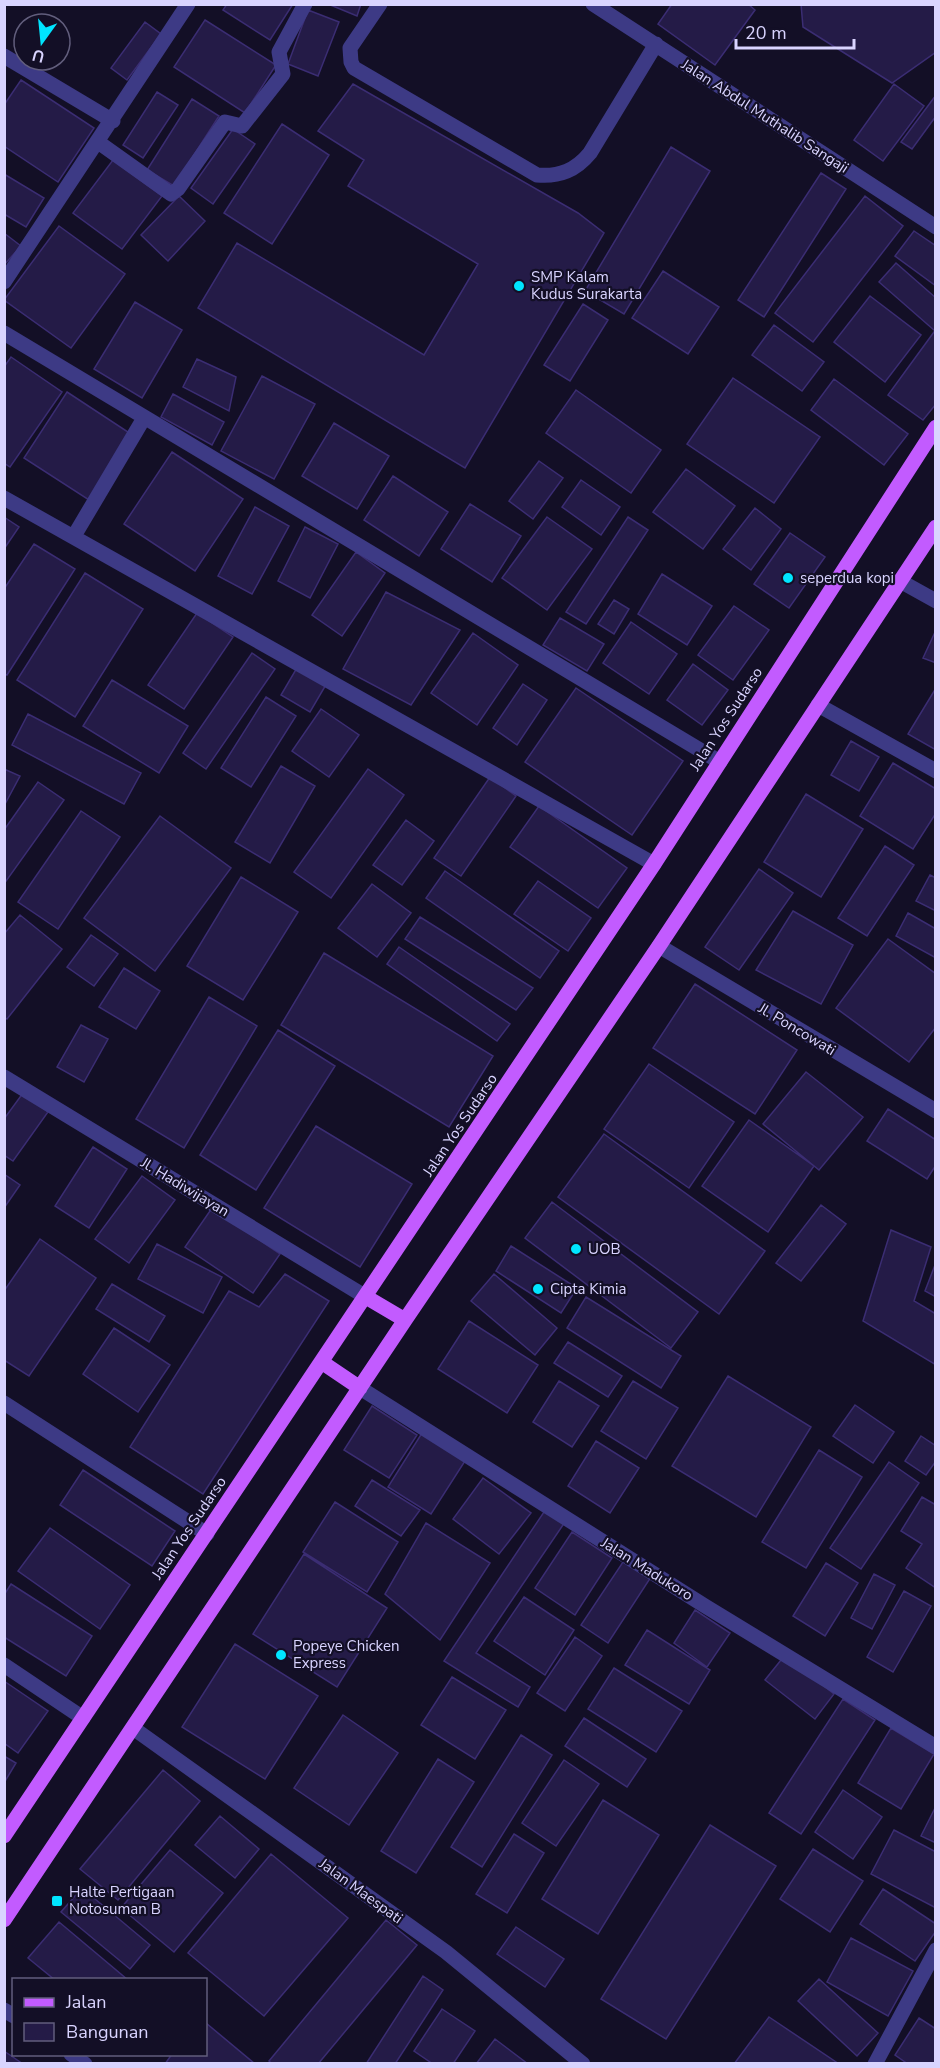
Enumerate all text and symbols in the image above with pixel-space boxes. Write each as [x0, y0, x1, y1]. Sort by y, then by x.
north arrow [12, 12, 72, 72]
scale bar [736, 12, 854, 50]
text: 20 m [745, 21, 787, 45]
text: U [30, 43, 47, 68]
street label: Jalan Abdul Muthalib Sangaji [677, 54, 852, 178]
place label: SMP Kalam Kudus Surakarta [531, 267, 642, 304]
marker: SMP Kalam Kudus Surakarta [512, 279, 526, 293]
place label: seperdua kopi [800, 568, 894, 588]
marker: seperdua kopi [781, 571, 795, 585]
street label: Jalan Yos Sudarso [684, 663, 767, 776]
street label: Jl. Poncowati [754, 998, 839, 1060]
street label: Jalan Yos Sudarso [418, 1070, 502, 1181]
street label: Jl. Hadiwijayan [136, 1152, 233, 1221]
place label: UOB [588, 1239, 621, 1259]
marker: UOB [569, 1242, 583, 1256]
place label: Cipta Kimia [550, 1279, 626, 1299]
marker: Cipta Kimia [531, 1282, 545, 1296]
street label: Jalan Yos Sudarso [147, 1473, 231, 1584]
street label: Jalan Madukoro [596, 1532, 697, 1605]
place label: Popeye Chicken Express [293, 1636, 399, 1673]
marker: Popeye Chicken Express [274, 1648, 288, 1662]
street label: Jalan Maespati [314, 1853, 407, 1928]
place label: Halte Pertigaan Notosuman B [69, 1882, 175, 1919]
marker: Halte Pertigaan Notosuman B [50, 1894, 64, 1908]
legend [12, 1978, 207, 2056]
text: Jalan [65, 1990, 106, 2014]
text: Bangunan [66, 2020, 149, 2044]

